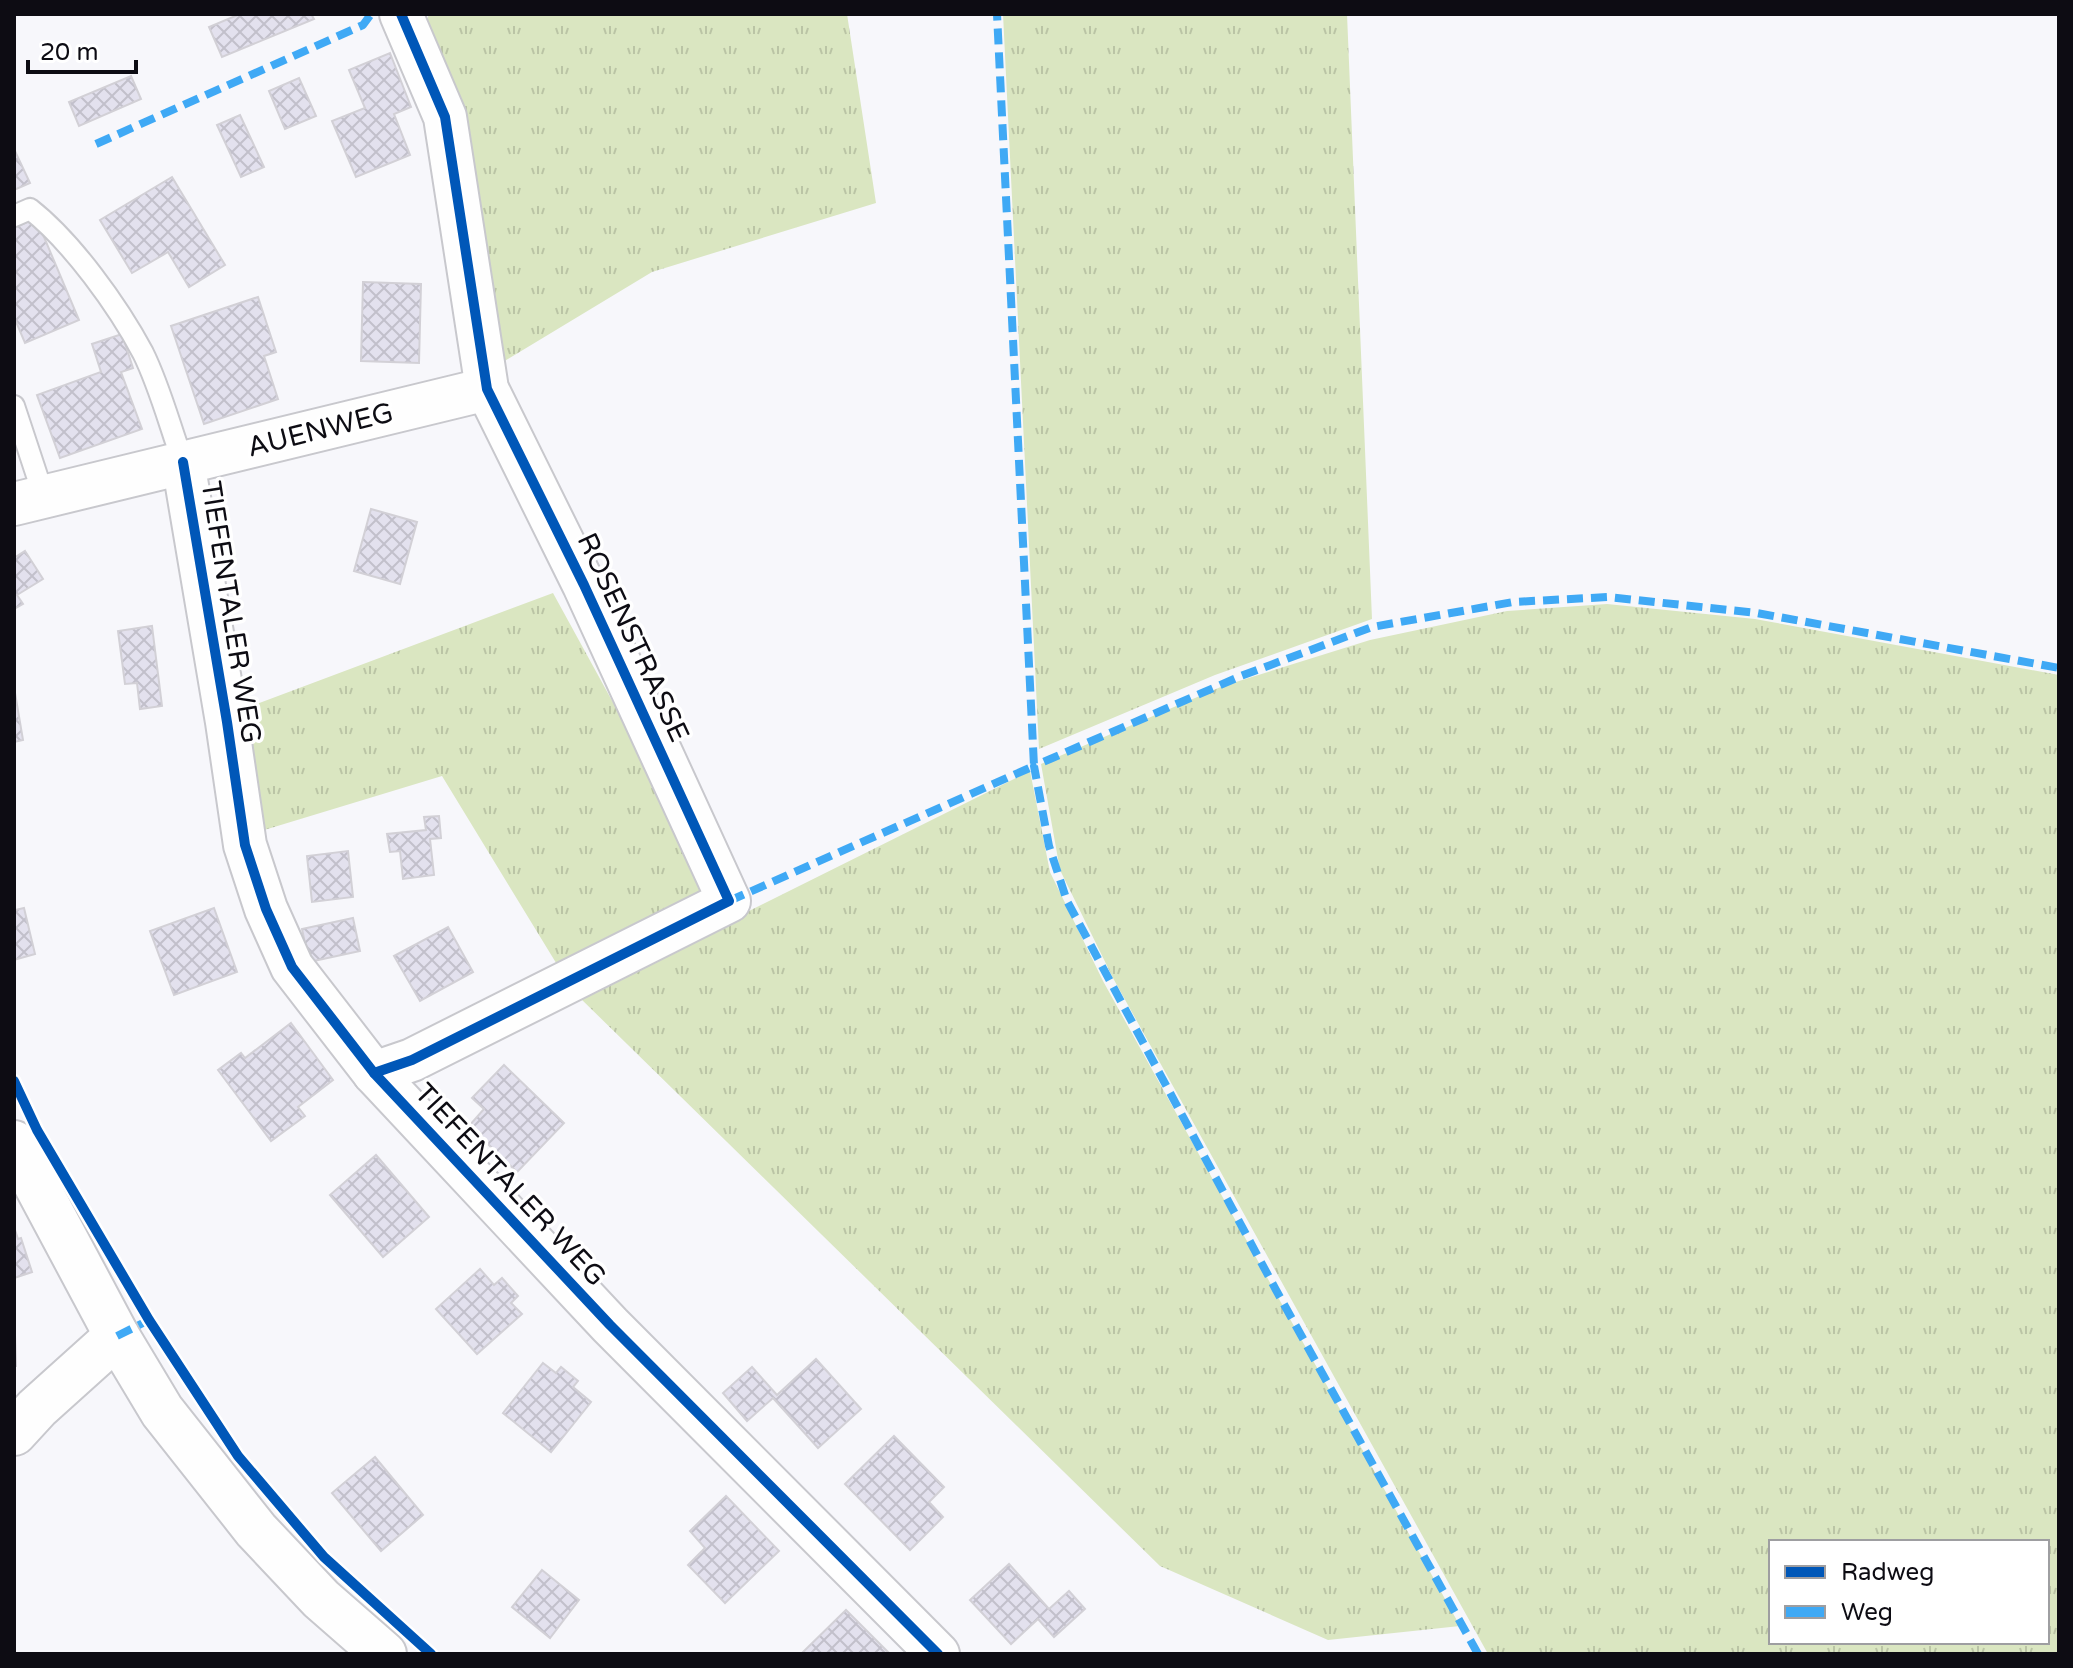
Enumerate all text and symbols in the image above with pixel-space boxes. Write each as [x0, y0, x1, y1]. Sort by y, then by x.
scale bar [28, 24, 136, 74]
text: 20 m [40, 38, 98, 67]
street label: AUENWEG [244, 395, 397, 465]
street label: TIEFENTALER WEG [194, 479, 269, 746]
street label: ROSENSTRASSE [570, 527, 696, 747]
street label: TIEFENTALER WEG [408, 1076, 613, 1293]
legend [1769, 1540, 2049, 1644]
text: Radweg [1841, 1558, 1934, 1587]
text: Weg [1841, 1598, 1893, 1627]

